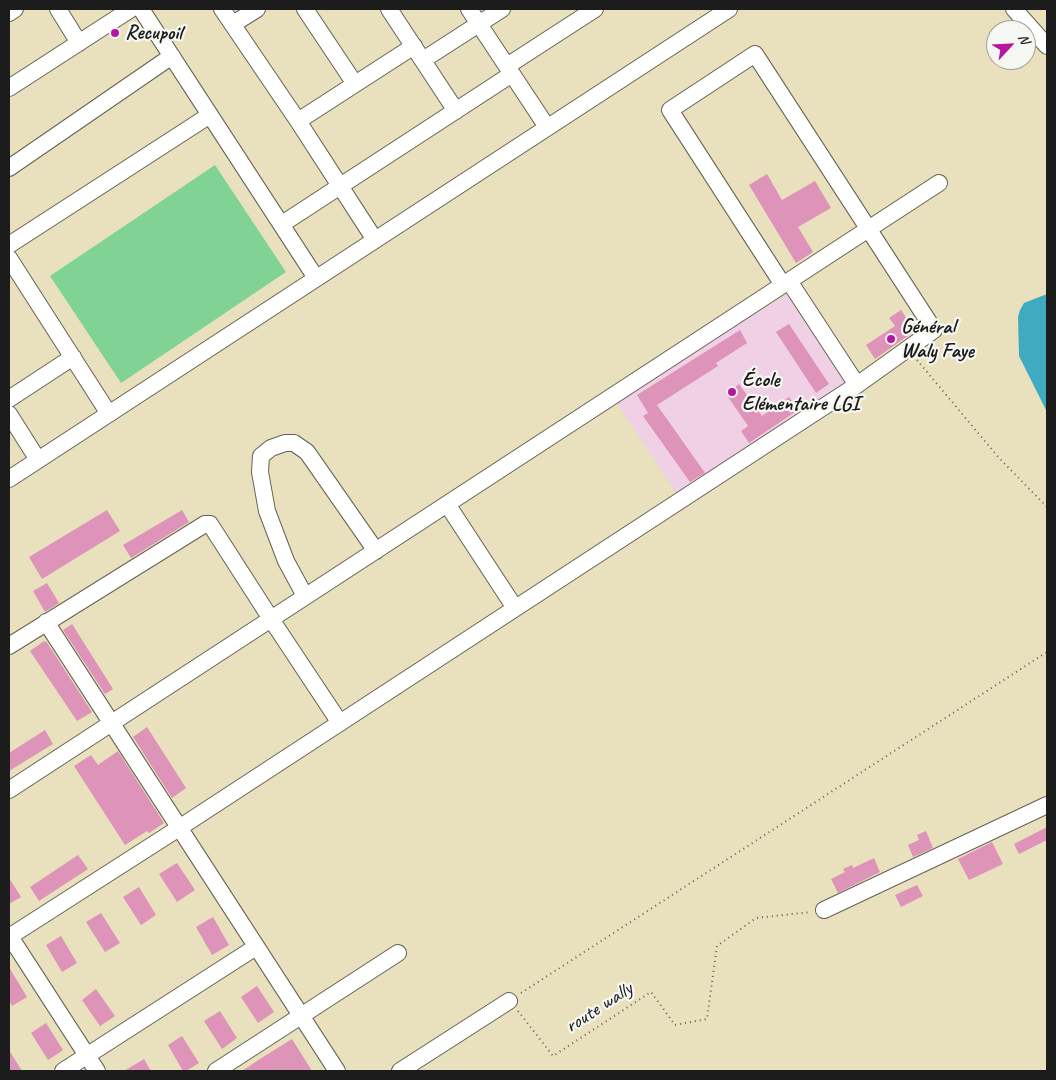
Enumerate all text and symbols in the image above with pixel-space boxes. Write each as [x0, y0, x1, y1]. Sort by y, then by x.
place label: Recupoil [125, 20, 182, 46]
north arrow [986, 20, 1036, 70]
marker: Recupoil [109, 27, 121, 39]
text: N [1015, 31, 1034, 46]
place label: Général Waly Faye [901, 314, 974, 364]
marker: Général Waly Faye [885, 333, 897, 345]
place label: École Elémentaire LGI [742, 367, 859, 417]
marker: École Elémentaire LGI [726, 386, 738, 398]
street label: route wally [560, 977, 638, 1039]

